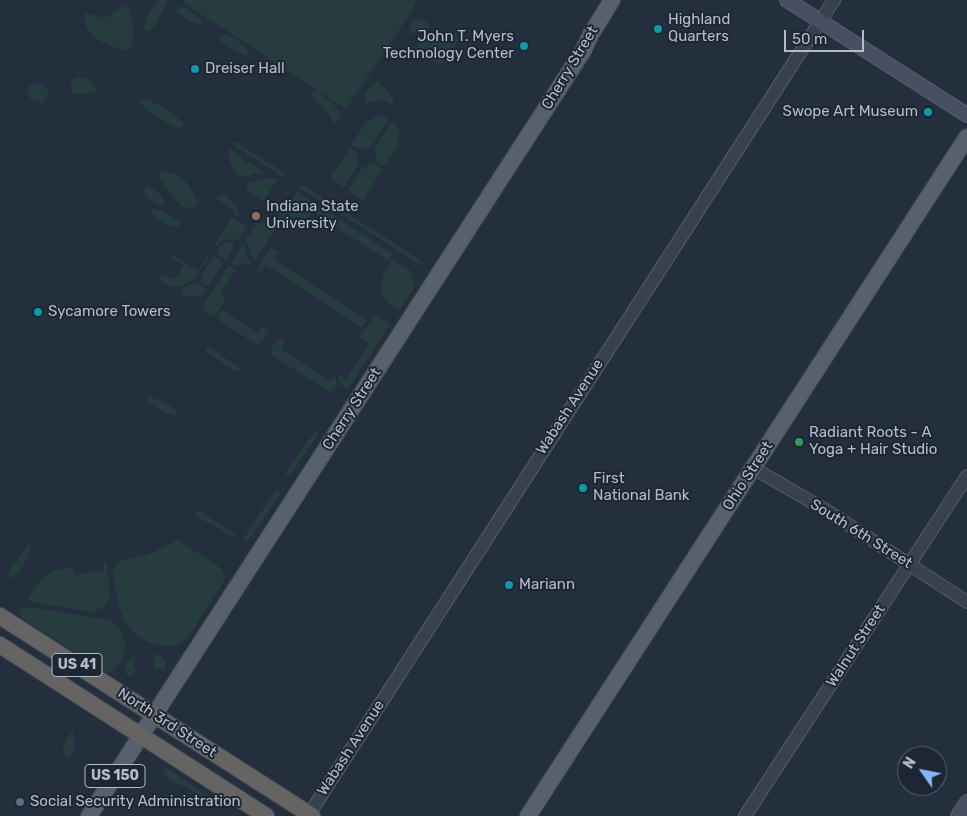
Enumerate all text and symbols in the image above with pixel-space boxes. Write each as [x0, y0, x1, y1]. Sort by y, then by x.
place label: Highland Quarters [668, 11, 730, 46]
scale bar [787, 20, 867, 52]
street label: Cherry Street [538, 23, 602, 113]
marker: Highland Quarters [652, 23, 664, 35]
place label: John T. Myers Technology Center [383, 28, 514, 63]
text: 50 m [792, 30, 827, 48]
marker: John T. Myers Technology Center [518, 40, 530, 52]
place label: Dreiser Hall [205, 60, 285, 78]
marker: Dreiser Hall [189, 63, 201, 75]
place label: Swope Art Museum [783, 103, 918, 121]
marker: Swope Art Museum [922, 106, 934, 118]
place label: Indiana State University [266, 198, 359, 233]
marker: Indiana State University [250, 210, 262, 222]
place label: Sycamore Towers [48, 303, 171, 321]
marker: Sycamore Towers [32, 306, 44, 318]
street label: Wabash Avenue [532, 356, 608, 458]
street label: Cherry Street [319, 365, 385, 453]
place label: Radiant Roots - A Yoga + Hair Studio [809, 424, 937, 459]
marker: Radiant Roots - A Yoga + Hair Studio [793, 436, 805, 448]
street label: Ohio Street [719, 438, 777, 514]
place label: First National Bank [593, 470, 690, 505]
marker: First National Bank [577, 482, 589, 494]
street label: South 6th Street [807, 495, 915, 573]
place label: Mariann [519, 576, 575, 594]
marker: Mariann [503, 579, 515, 591]
street label: Walnut Street [823, 601, 889, 691]
road number: US 41 [52, 654, 102, 676]
street label: North 3rd Street [114, 684, 220, 762]
street label: Wabash Avenue [313, 697, 389, 799]
north arrow [897, 746, 947, 796]
text: N [900, 754, 920, 772]
road number: US 150 [85, 764, 145, 788]
place label: Social Security Administration [30, 793, 241, 811]
marker: Social Security Administration [14, 796, 26, 808]

